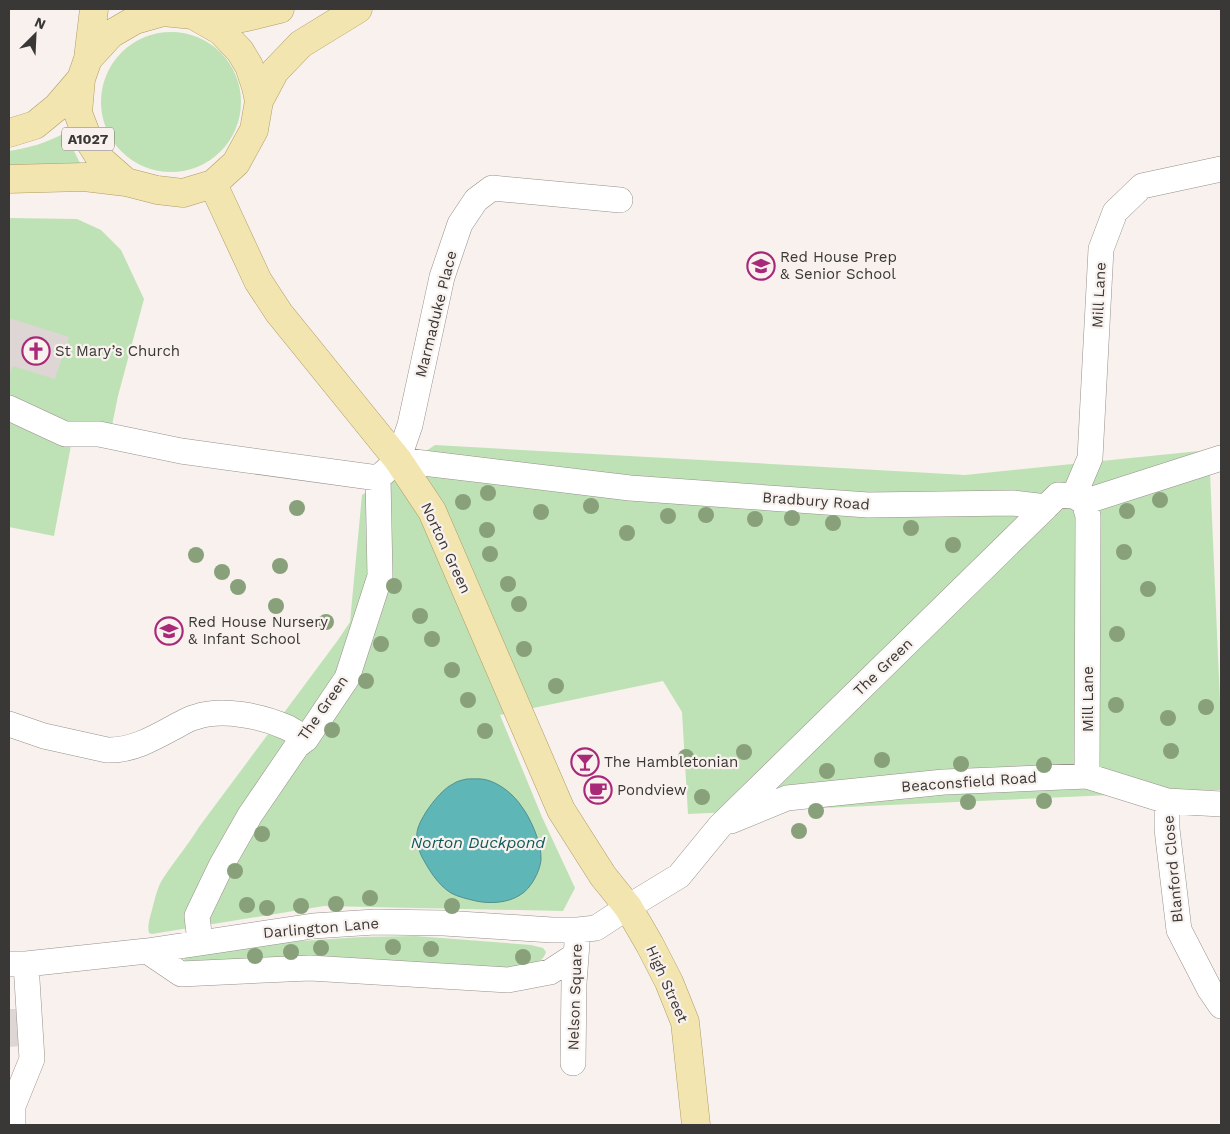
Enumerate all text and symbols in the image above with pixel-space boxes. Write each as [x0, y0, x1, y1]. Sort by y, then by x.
north arrow [10, 10, 60, 60]
text: N [32, 14, 48, 33]
road number: A1027 [62, 128, 114, 150]
place label: Red House Prep & Senior School [780, 248, 897, 283]
street label: Marmaduke Place [412, 249, 460, 379]
school or university icon: Red House Prep & Senior School [746, 251, 776, 281]
street label: Mill Lane [1088, 262, 1110, 328]
church icon: St Mary’s Church [21, 336, 51, 366]
place label: St Mary’s Church [55, 342, 180, 360]
street label: Bradbury Road [762, 488, 870, 514]
street label: Norton Green [417, 500, 475, 596]
place label: Red House Nursery & Infant School [188, 613, 328, 648]
school or university icon: Red House Nursery & Infant School [154, 616, 184, 646]
street label: The Green [850, 634, 916, 700]
street label: Mill Lane [1079, 666, 1097, 732]
street label: The Green [294, 672, 352, 744]
bar icon: The Hambletonian [570, 747, 600, 777]
place label: The Hambletonian [604, 753, 738, 771]
street label: Beaconsfield Road [901, 768, 1037, 796]
cafe icon: Pondview [583, 775, 613, 805]
place label: Pondview [617, 781, 687, 799]
street label: Blanford Close [1159, 815, 1187, 923]
water label: Norton Duckpond [411, 833, 546, 852]
street label: Darlington Lane [262, 914, 380, 942]
street label: Nelson Square [564, 943, 586, 1051]
street label: High Street [642, 943, 692, 1026]

